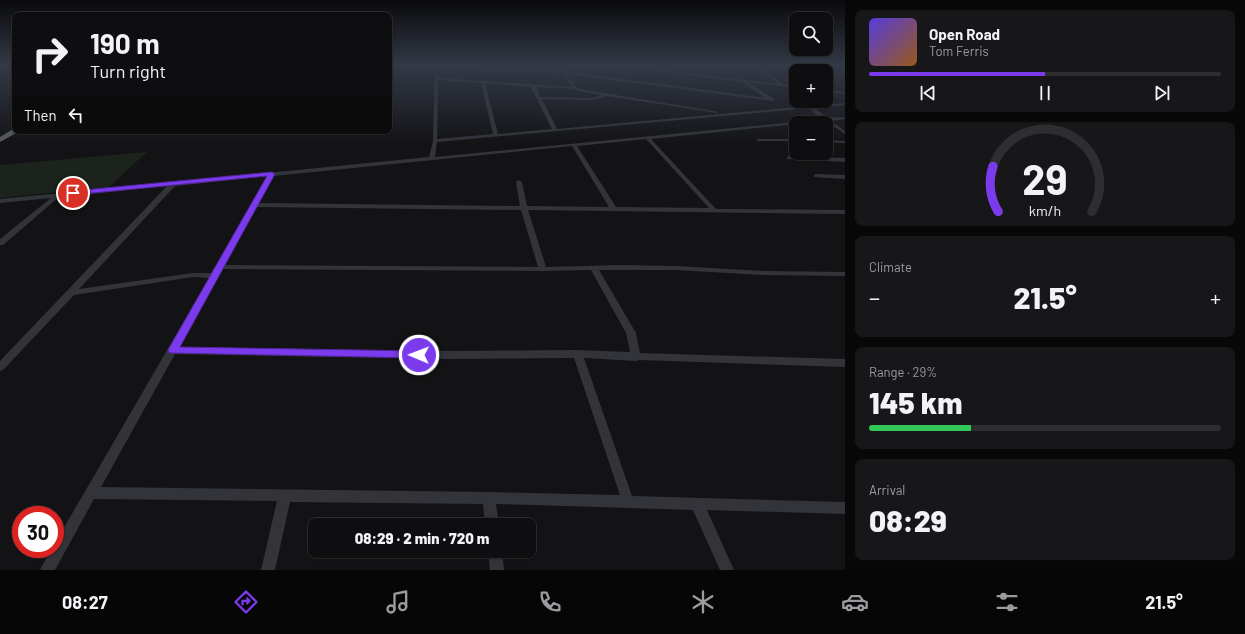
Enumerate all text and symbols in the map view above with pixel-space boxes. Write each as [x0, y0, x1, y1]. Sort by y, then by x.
map controls [789, 12, 833, 160]
button: search [789, 12, 833, 56]
text: Open Road [929, 25, 1000, 43]
text: 190 m [90, 26, 160, 60]
icon: right [24, 28, 76, 80]
text: Tom Ferris [929, 43, 989, 59]
text: Turn right [90, 60, 166, 82]
button: + [789, 64, 833, 108]
icon: previous [917, 82, 939, 104]
icon: pause [1034, 82, 1056, 104]
icon: next [1151, 82, 1173, 104]
icon: left [65, 104, 87, 126]
text: Then [24, 106, 57, 124]
button: − [789, 116, 833, 160]
text: 29 [1022, 152, 1068, 202]
pin [56, 176, 90, 210]
icon: arrive [62, 182, 84, 204]
text: km/h [1029, 201, 1061, 218]
text: Climate [869, 259, 912, 275]
text: 21.5° [1013, 279, 1077, 315]
text: − [869, 284, 880, 310]
text: + [1210, 284, 1221, 310]
position arrow [398, 334, 440, 376]
text: Range · 29% [869, 364, 937, 380]
text: 145 km [869, 384, 962, 420]
text: Arrival [869, 482, 905, 498]
text: 08:29 [869, 502, 947, 538]
speed limit sign: 30 [12, 506, 64, 558]
text: 08:29 · 2 min · 720 m [355, 529, 489, 547]
icon: directions [232, 588, 260, 616]
icon: music [384, 588, 412, 616]
icon: phone [536, 588, 564, 616]
icon: climate [689, 588, 717, 616]
icon: car [841, 588, 869, 616]
icon: filters [993, 588, 1021, 616]
text: 08:27 [62, 591, 108, 613]
text: 21.5° [1145, 591, 1183, 613]

